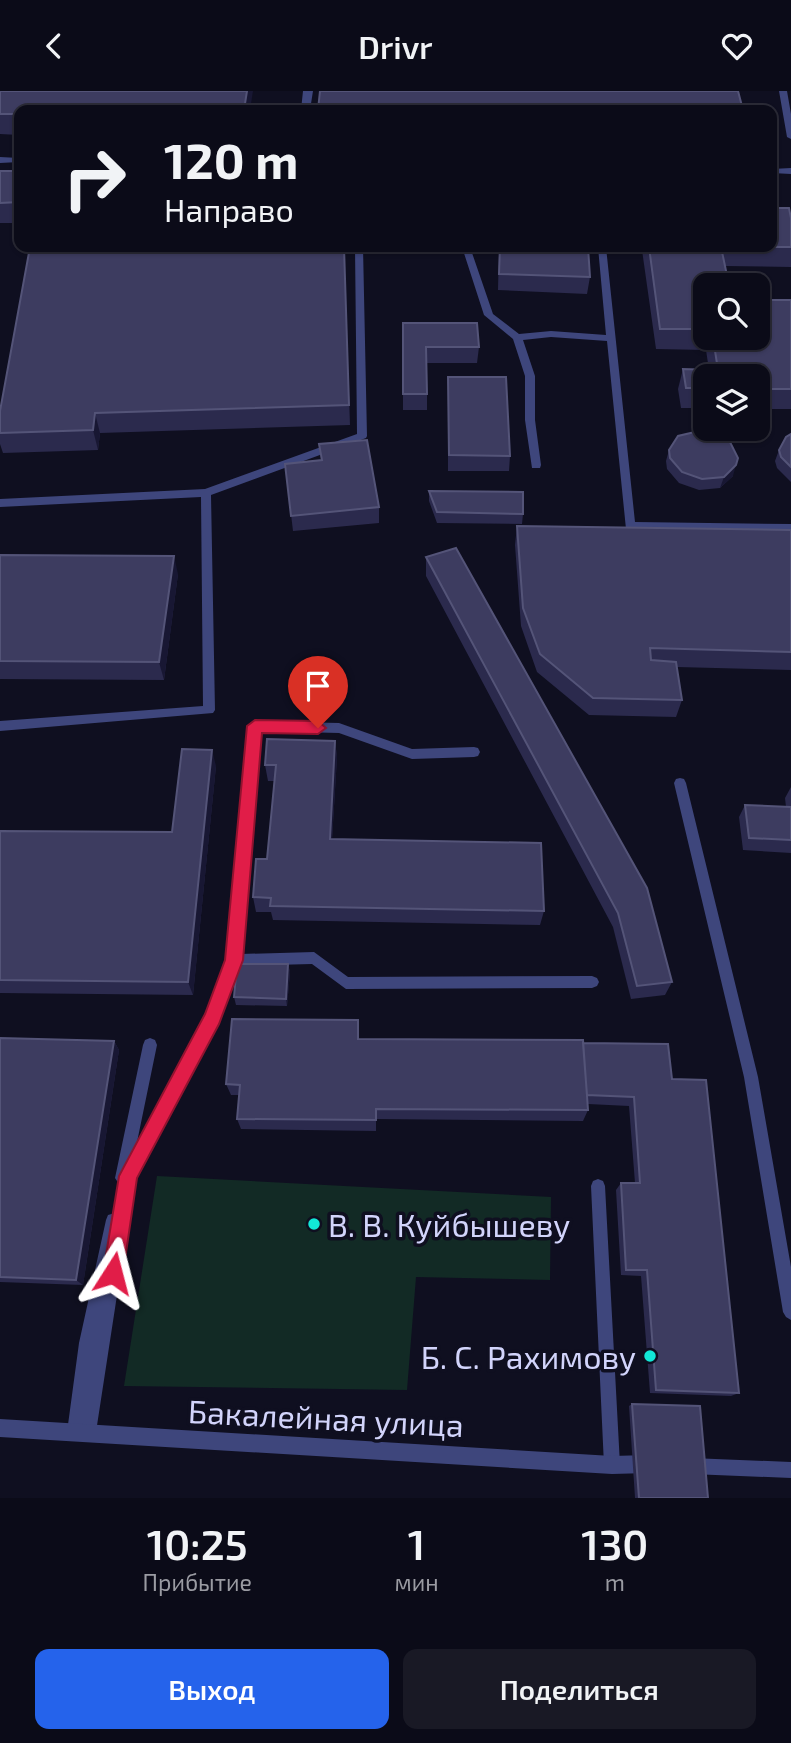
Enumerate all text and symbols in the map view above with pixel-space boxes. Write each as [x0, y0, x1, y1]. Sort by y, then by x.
icon: back [35, 27, 73, 65]
text: Drivr [358, 27, 433, 65]
icon: heart [718, 27, 756, 65]
text: 120 m [164, 130, 298, 189]
icon: right [49, 133, 140, 224]
text: Направо [164, 190, 294, 228]
map controls [693, 273, 770, 441]
button: search [693, 273, 770, 350]
button: layers [693, 364, 770, 441]
pin [288, 656, 348, 728]
icon: arrive [299, 667, 337, 705]
place label: В. В. Куйбышеву [328, 1205, 570, 1244]
marker: В. В. Куйбышеву [306, 1216, 322, 1232]
position arrow [76, 1236, 150, 1310]
place label: Б. С. Рахимову [421, 1337, 636, 1376]
marker: Б. С. Рахимову [642, 1348, 658, 1364]
street label: Бакалейная улица [187, 1391, 465, 1444]
text: 10:25 [147, 1518, 248, 1568]
text: 1 [408, 1518, 425, 1568]
text: 130 [581, 1518, 648, 1568]
text: Прибытие [143, 1568, 252, 1596]
text: мин [395, 1568, 439, 1596]
text: m [605, 1568, 625, 1596]
button: Выход [35, 1649, 389, 1729]
button: Поделиться [403, 1649, 756, 1729]

